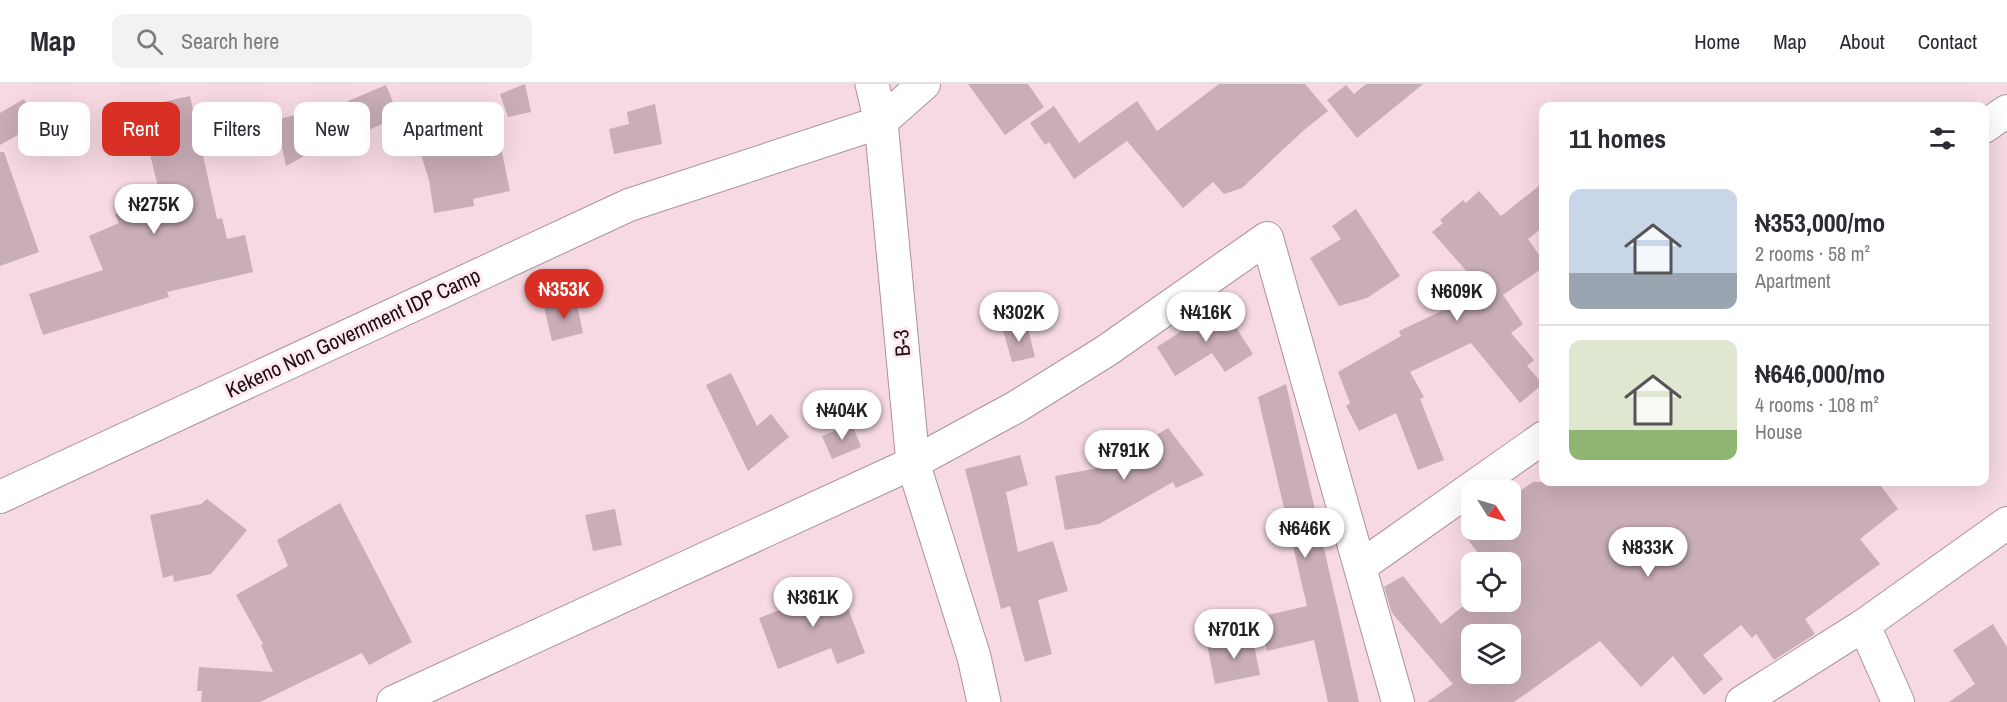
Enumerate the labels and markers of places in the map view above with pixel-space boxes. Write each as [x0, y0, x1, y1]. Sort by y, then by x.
pin: ₦275K [112, 184, 196, 235]
pin: ₦353K [522, 269, 606, 320]
pin: ₦609K [1415, 271, 1499, 322]
pin: ₦302K [977, 292, 1061, 343]
pin: ₦416K [1164, 292, 1248, 343]
pin: ₦404K [800, 390, 884, 441]
pin: ₦791K [1082, 430, 1166, 481]
pin: ₦646K [1263, 508, 1347, 559]
pin: ₦833K [1606, 527, 1690, 578]
pin: ₦361K [771, 577, 855, 628]
pin: ₦701K [1192, 609, 1276, 660]

